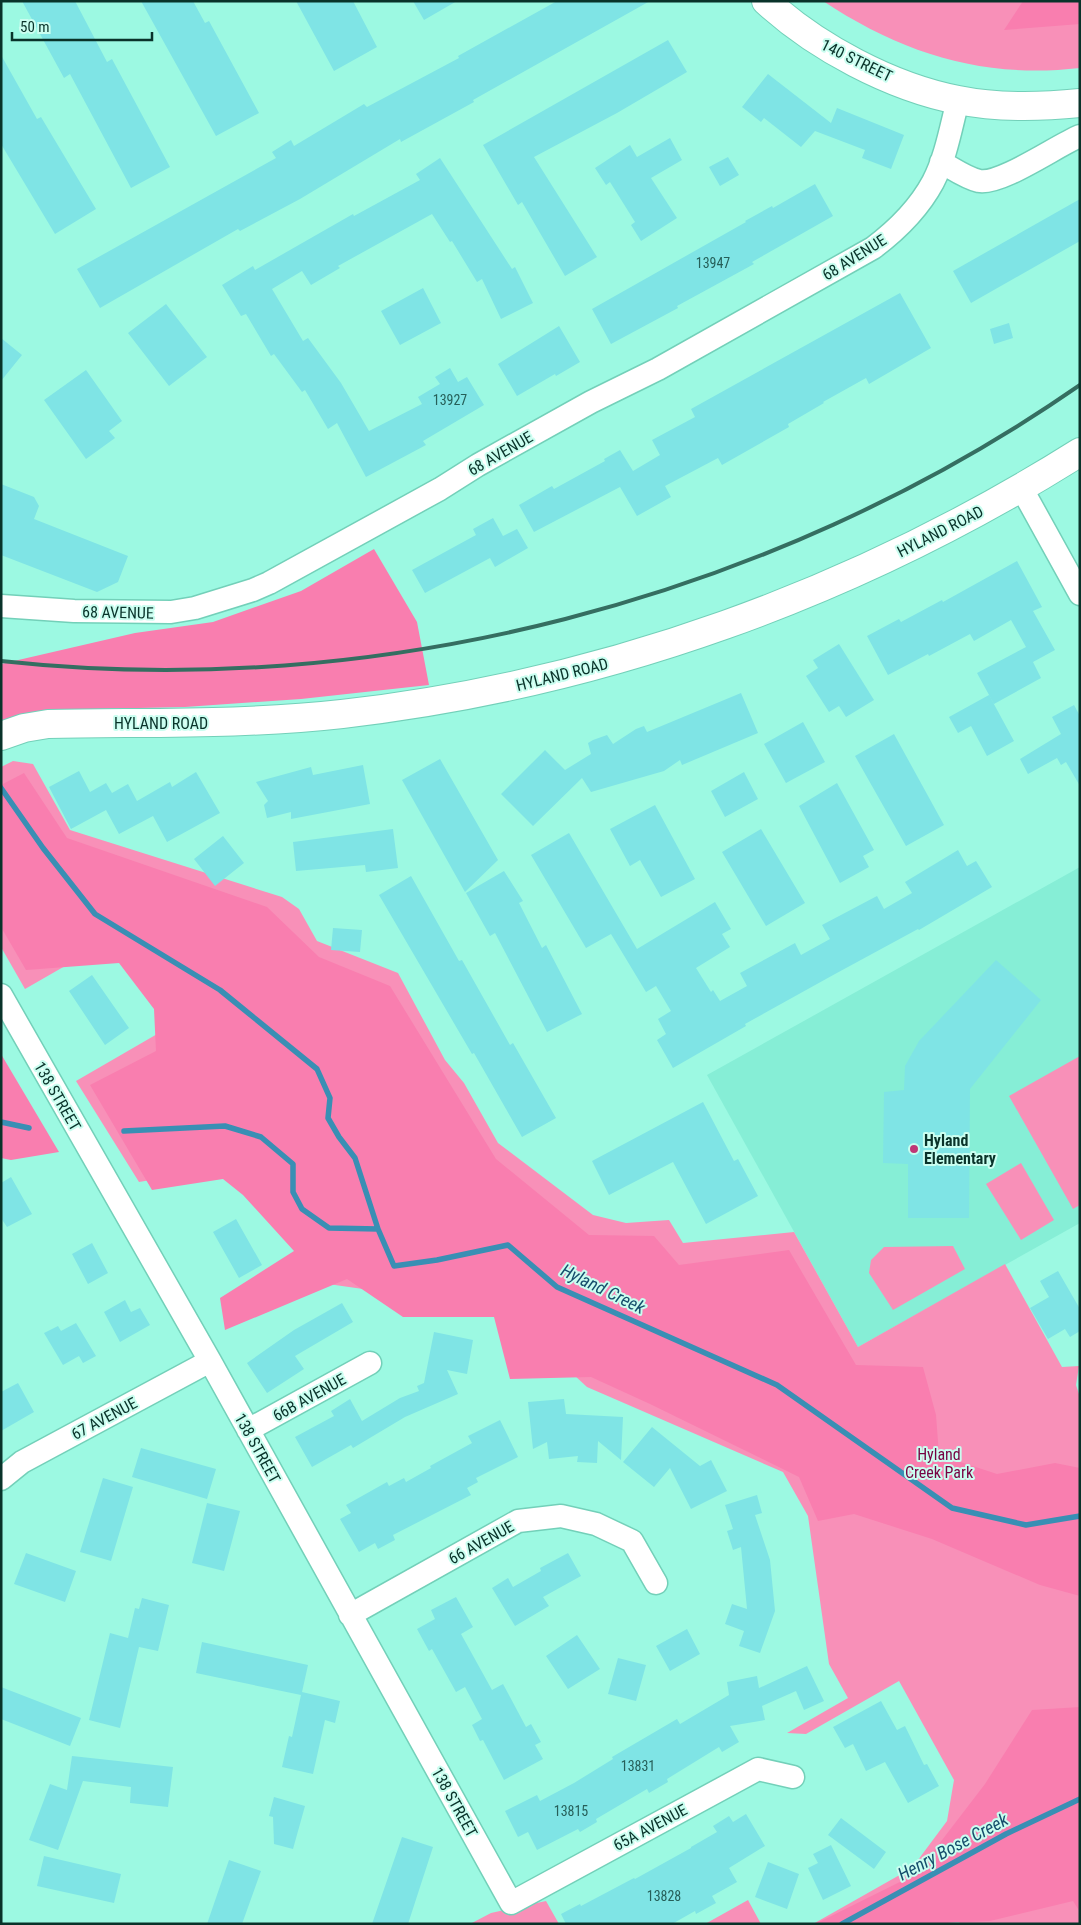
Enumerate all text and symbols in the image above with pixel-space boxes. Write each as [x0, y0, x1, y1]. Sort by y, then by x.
scale bar [12, 10, 152, 42]
text: 50 m [20, 18, 50, 36]
street label: 140 STREET [818, 35, 895, 86]
street label: 68 AVENUE [819, 230, 890, 285]
house number: 13947 [696, 255, 730, 271]
house number: 13927 [433, 392, 467, 408]
street label: 68 AVENUE [464, 427, 536, 480]
street label: HYLAND ROAD [894, 502, 986, 561]
street label: 68 AVENUE [82, 602, 154, 623]
street label: HYLAND ROAD [514, 654, 610, 695]
street label: HYLAND ROAD [114, 714, 208, 733]
street label: 138 STREET [30, 1058, 85, 1134]
place label: Hyland Elementary [924, 1131, 996, 1168]
marker: Hyland Elementary [908, 1143, 920, 1155]
water label: Hyland Creek [558, 1259, 650, 1318]
street label: 66B AVENUE [269, 1370, 349, 1425]
street label: 67 AVENUE [68, 1393, 140, 1444]
street label: 138 STREET [231, 1410, 285, 1486]
park label: Hyland Creek Park [905, 1445, 974, 1482]
street label: 66 AVENUE [445, 1517, 517, 1568]
house number: 13831 [621, 1758, 655, 1774]
street label: 138 STREET [428, 1764, 482, 1840]
street label: 65A AVENUE [610, 1800, 691, 1855]
house number: 13815 [554, 1803, 588, 1819]
water label: Henry Bose Creek [894, 1808, 1013, 1884]
house number: 13828 [647, 1888, 681, 1904]

